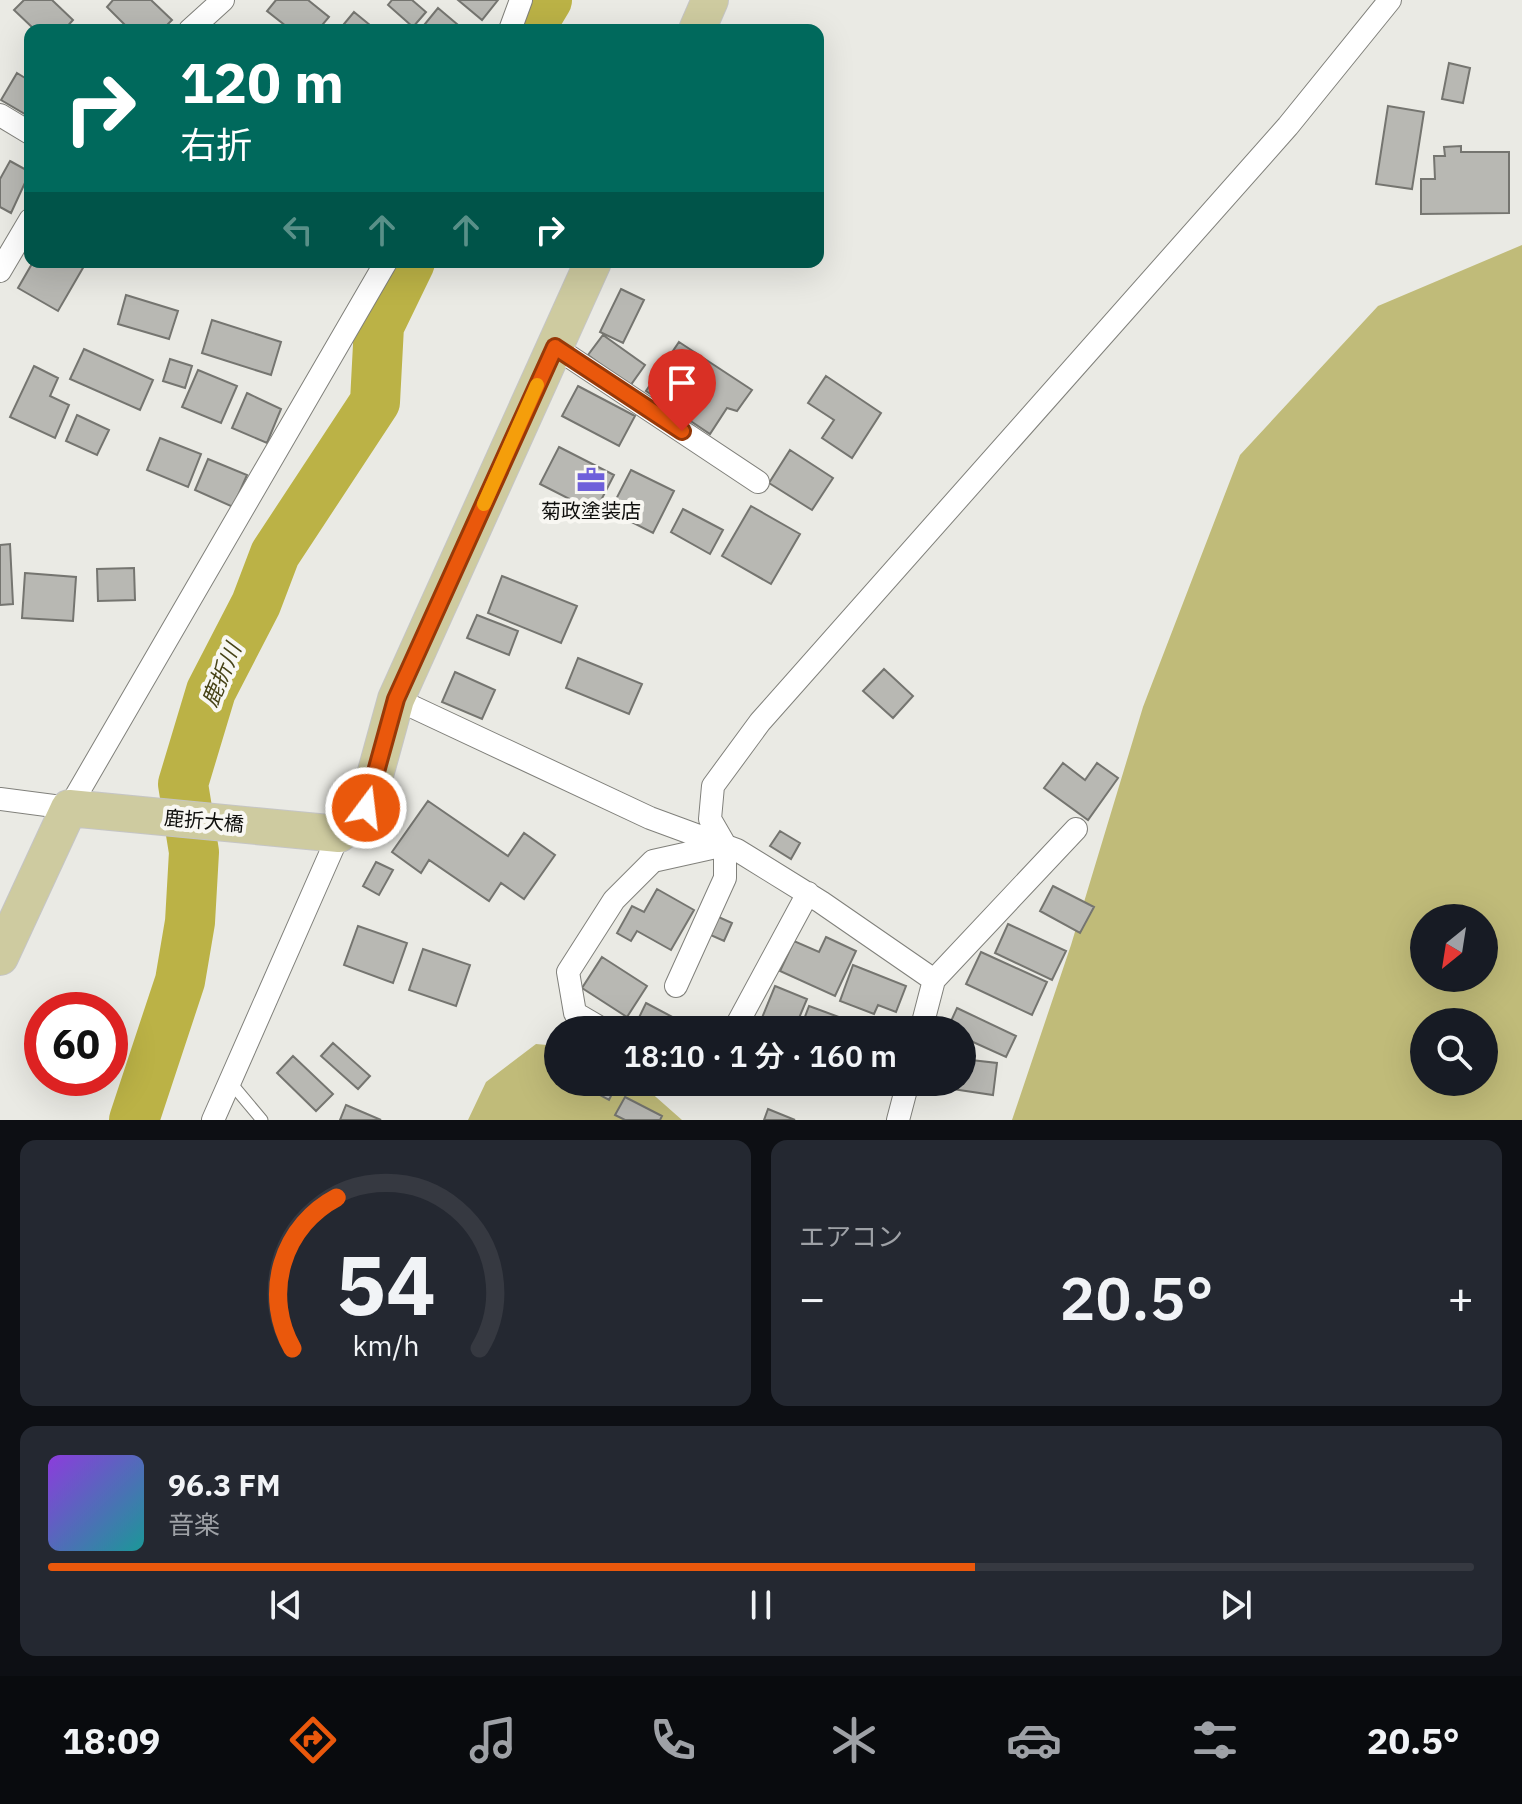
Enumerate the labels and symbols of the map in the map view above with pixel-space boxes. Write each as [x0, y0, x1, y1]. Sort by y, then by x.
pin [648, 349, 716, 431]
office icon: 菊政塗装店 [576, 465, 606, 495]
place label: 菊政塗装店 [541, 497, 641, 524]
water label: 鹿折川 [194, 637, 248, 711]
position arrow [324, 766, 408, 850]
street label: 鹿折大橋 [163, 804, 245, 837]
north arrow [1410, 904, 1498, 992]
speed limit sign: 60 [24, 992, 128, 1096]

